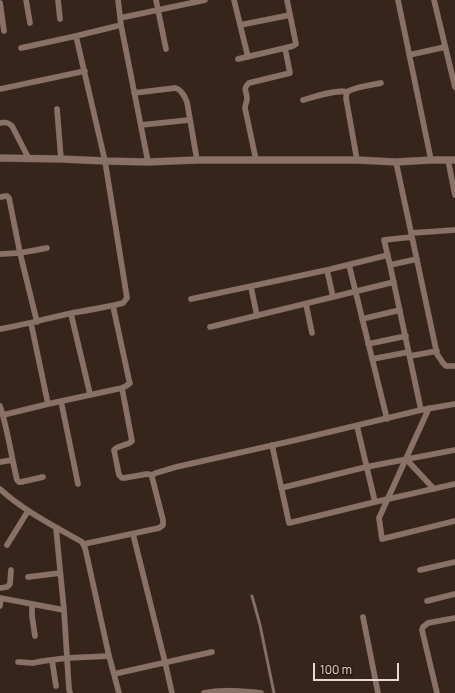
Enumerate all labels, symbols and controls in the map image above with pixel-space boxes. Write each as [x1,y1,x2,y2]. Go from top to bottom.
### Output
scale bar [315,655,401,681]
text: 100 m [320,661,352,678]

